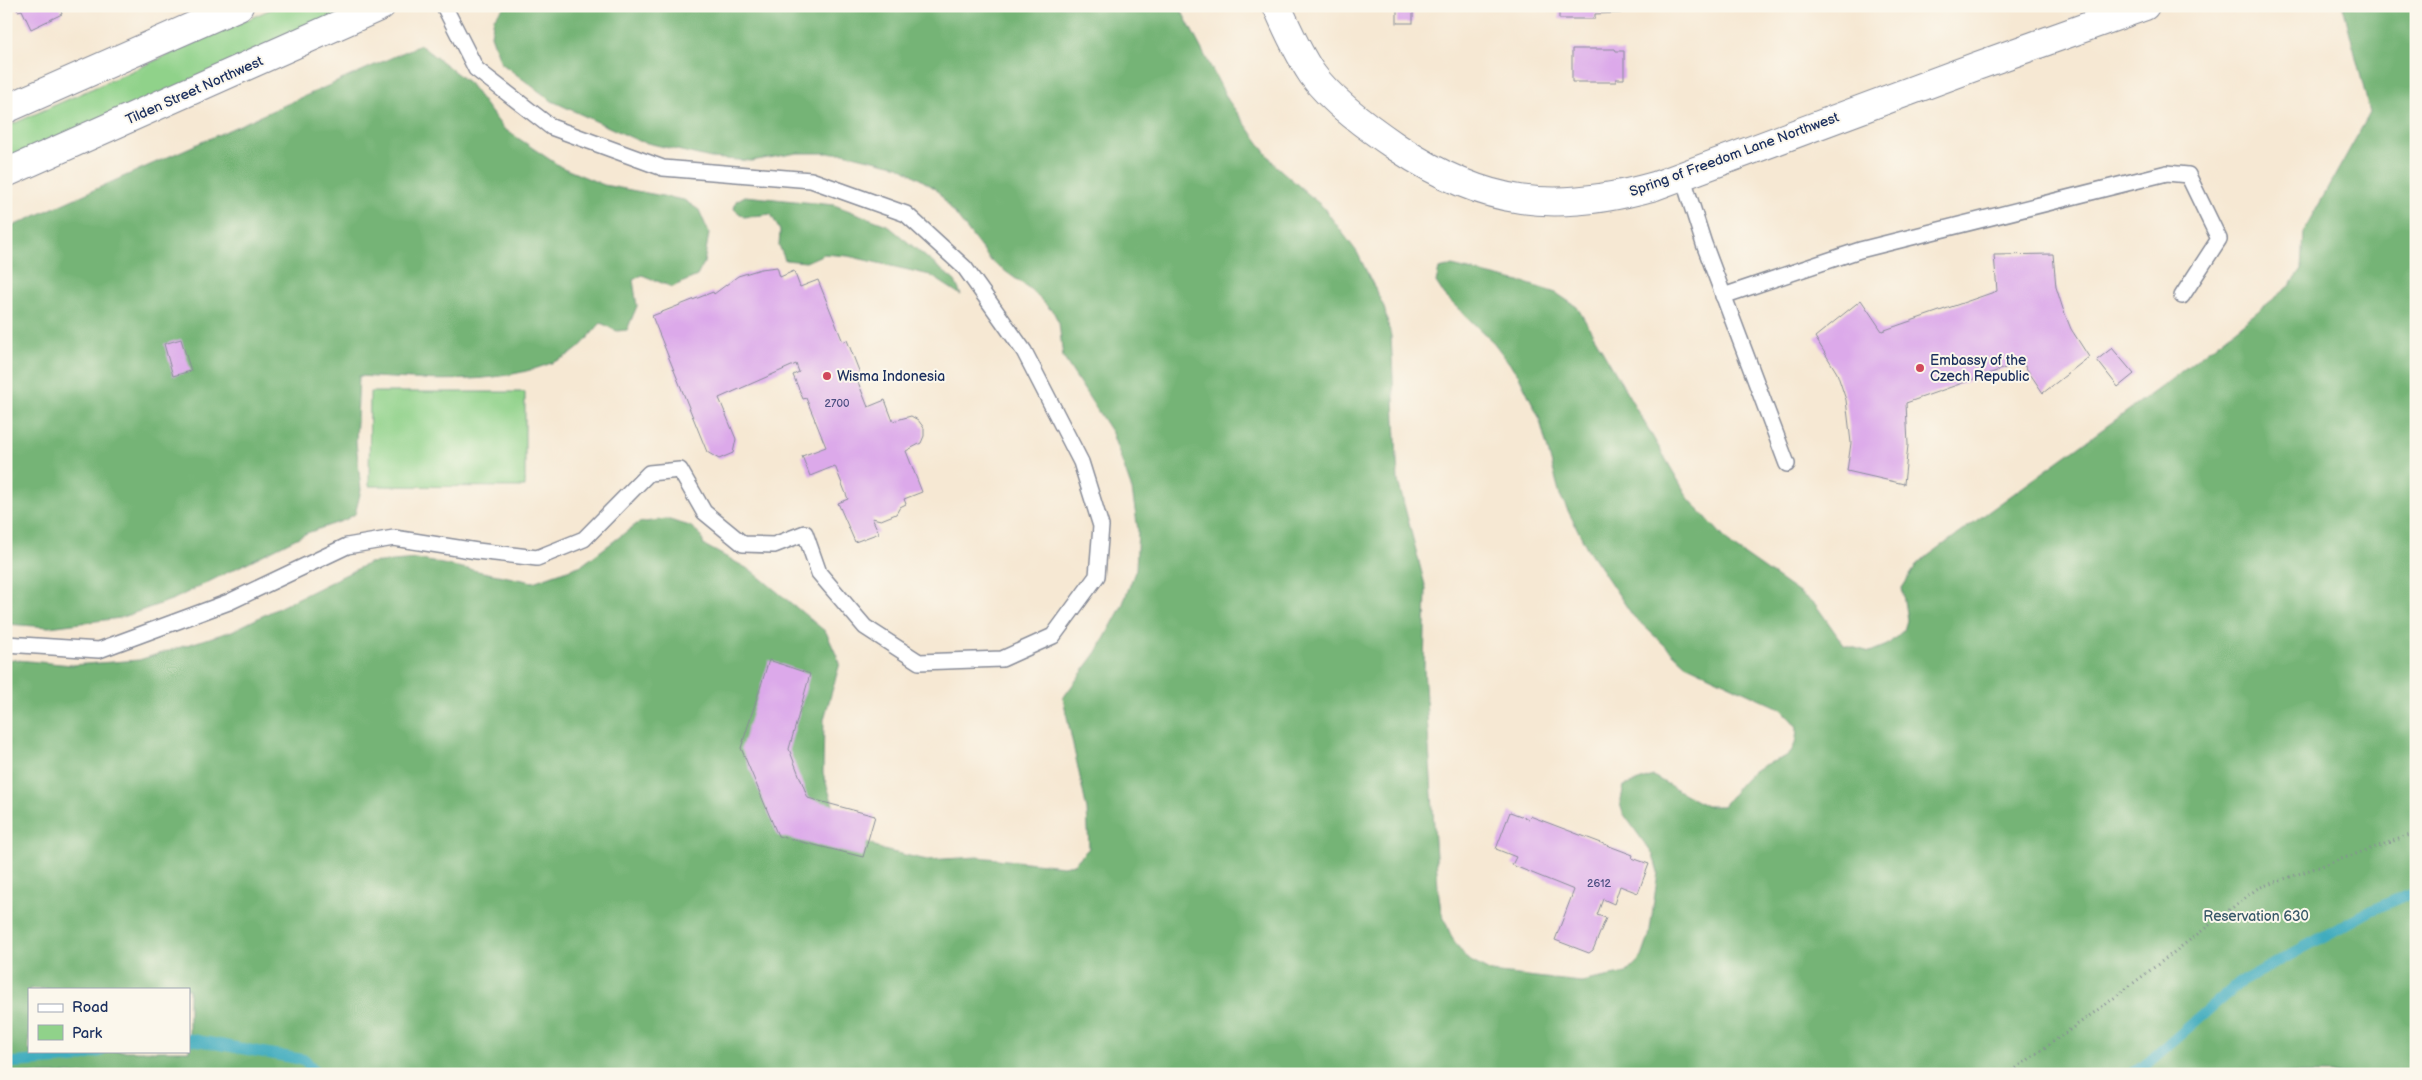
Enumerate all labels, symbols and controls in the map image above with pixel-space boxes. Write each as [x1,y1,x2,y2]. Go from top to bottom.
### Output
street label: Tilden Street Northwest [123,52,266,128]
street label: Spring of Freedom Lane Northwest [1627,108,1842,200]
place label: Embassy of the Czech Republic [1930,352,2029,385]
marker: Embassy of the Czech Republic [1914,362,1926,374]
place label: Wisma Indonesia [837,368,945,385]
marker: Wisma Indonesia [821,370,833,382]
house number: 2700 [825,397,850,410]
house number: 2612 [1587,877,1611,890]
park label: Reservation 630 [2203,908,2309,925]
legend [28,988,190,1052]
text: Road [72,998,108,1017]
text: Park [72,1024,103,1043]

